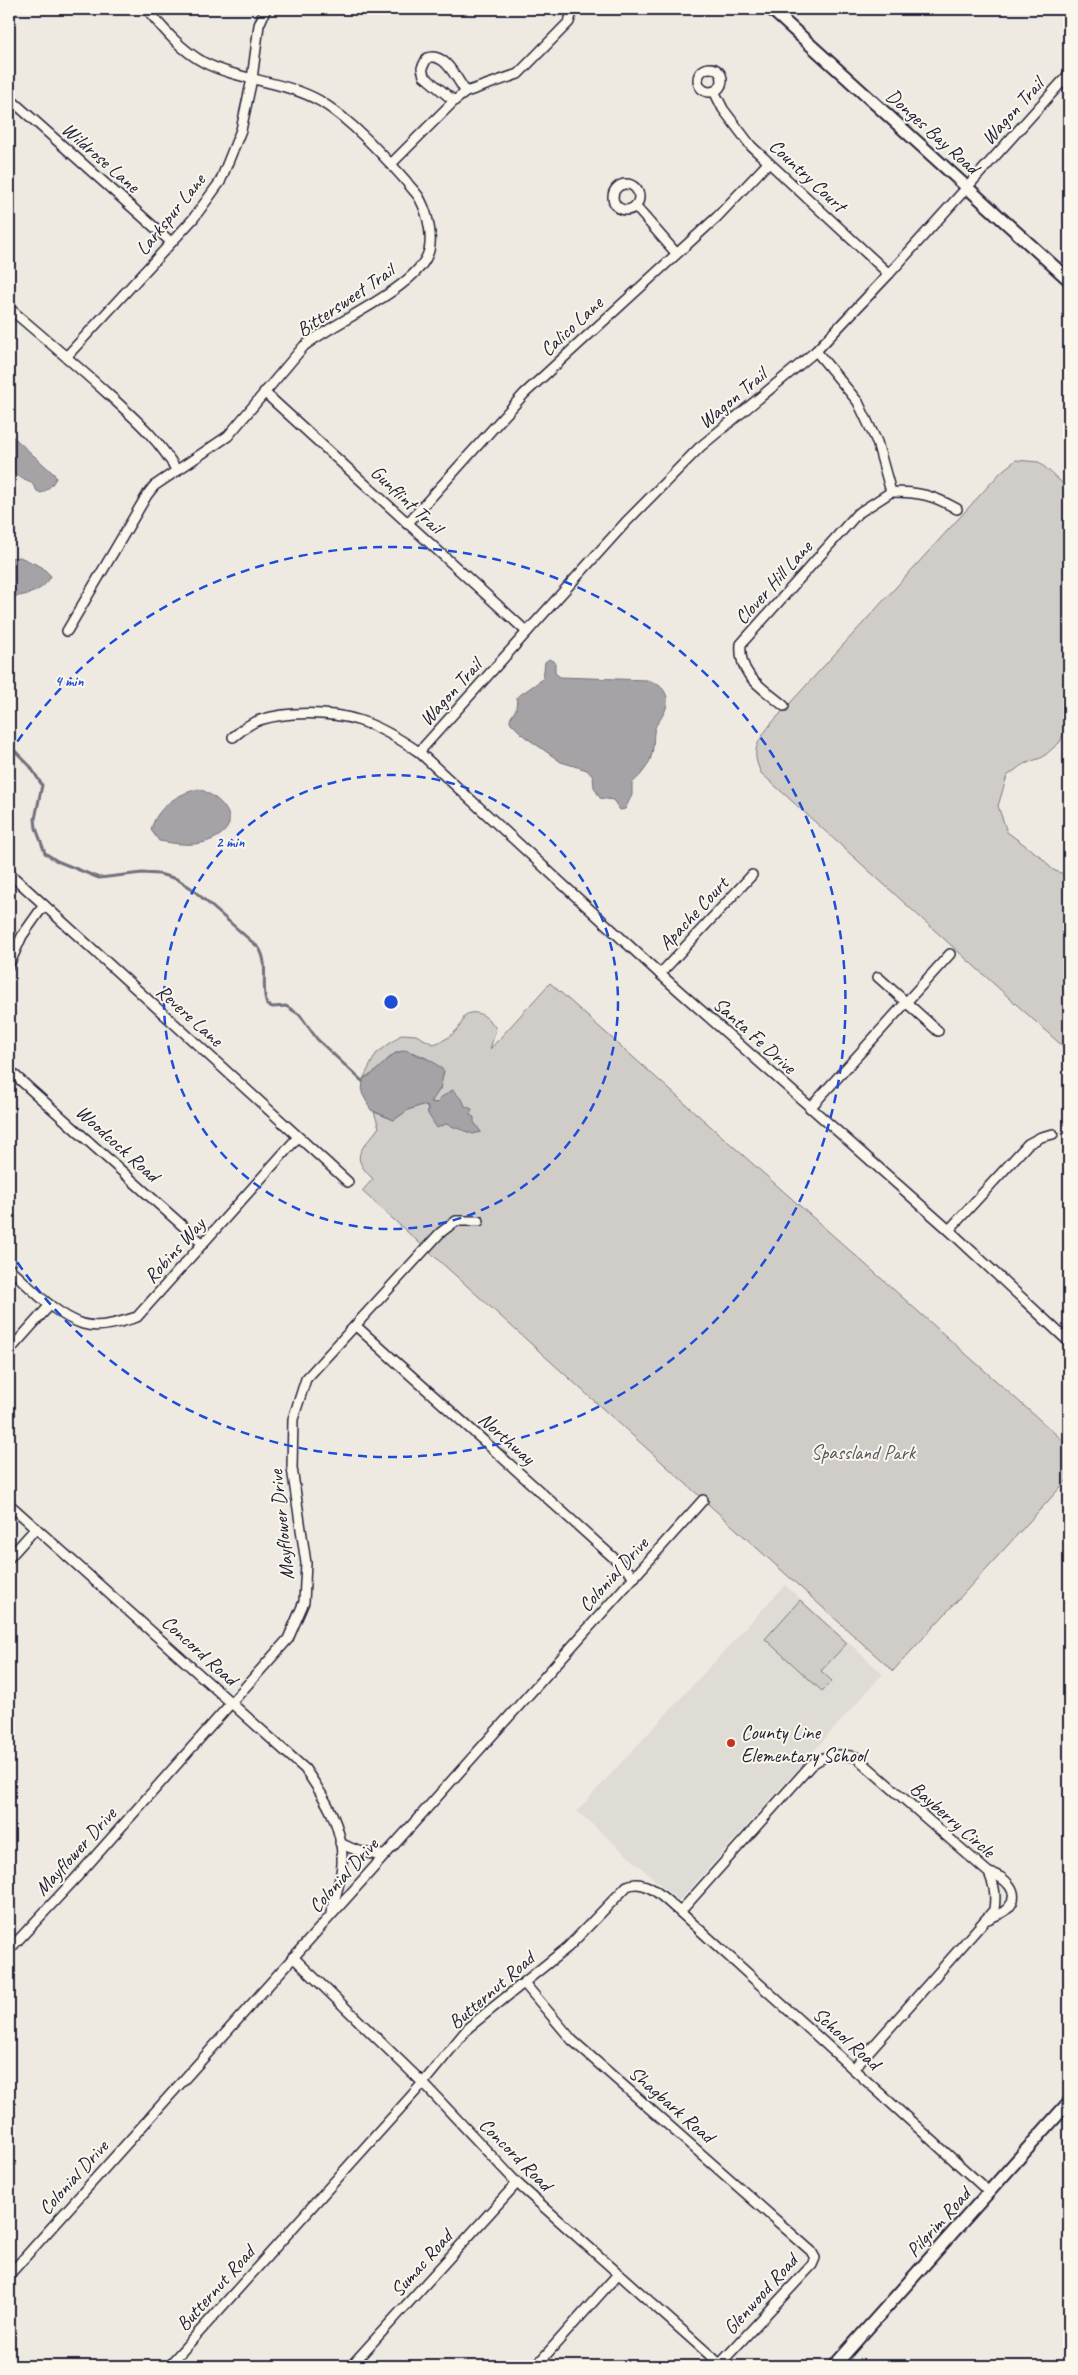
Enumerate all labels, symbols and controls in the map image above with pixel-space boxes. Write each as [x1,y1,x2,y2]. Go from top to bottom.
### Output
street label: Wagon Trail [976,70,1051,150]
street label: Donges Bay Road [881,83,987,182]
street label: Wildrose Lane [57,117,146,199]
street label: Country Court [764,133,854,220]
street label: Larkspur Lane [130,167,212,260]
street label: Bittersweet Trail [292,256,402,342]
street label: Calico Lane [535,290,609,362]
street label: Wagon Trail [693,360,774,434]
street label: Gunflint Trail [365,460,451,542]
street label: Clover Hill Lane [729,534,819,630]
street label: Wagon Trail [414,651,489,731]
text: 4 min [55,672,84,691]
text: 2 min [216,833,245,852]
street label: Apache Court [653,870,735,955]
street label: Revere Lane [151,979,229,1053]
street label: Santa Fe Drive [708,992,802,1080]
centre of rings [382,993,400,1011]
street label: Woodcock Road [71,1099,167,1189]
street label: Robins Way [138,1211,212,1288]
street label: Northway [473,1407,541,1471]
park label: Spassland Park [811,1440,917,1465]
street label: Mayflower Drive [263,1467,300,1581]
street label: Colonial Drive [573,1531,655,1617]
street label: Concord Road [156,1610,245,1693]
place label: County Line Elementary School [741,1720,869,1768]
marker: County Line Elementary School [725,1737,737,1749]
street label: Bayberry Circle [905,1776,1001,1864]
street label: Mayflower Drive [29,1801,123,1901]
street label: Colonial Drive [303,1832,385,1918]
street label: Butternut Road [443,1944,542,2035]
street label: School Road [808,2002,888,2077]
street label: Shagbark Road [624,2060,722,2150]
street label: Concord Road [474,2112,560,2199]
street label: Colonial Drive [33,2134,115,2220]
street label: Pilgrim Road [901,2180,978,2262]
street label: Sumac Road [385,2222,460,2302]
street label: Butternut Road [171,2238,262,2336]
street label: Glenwood Road [718,2247,805,2340]

